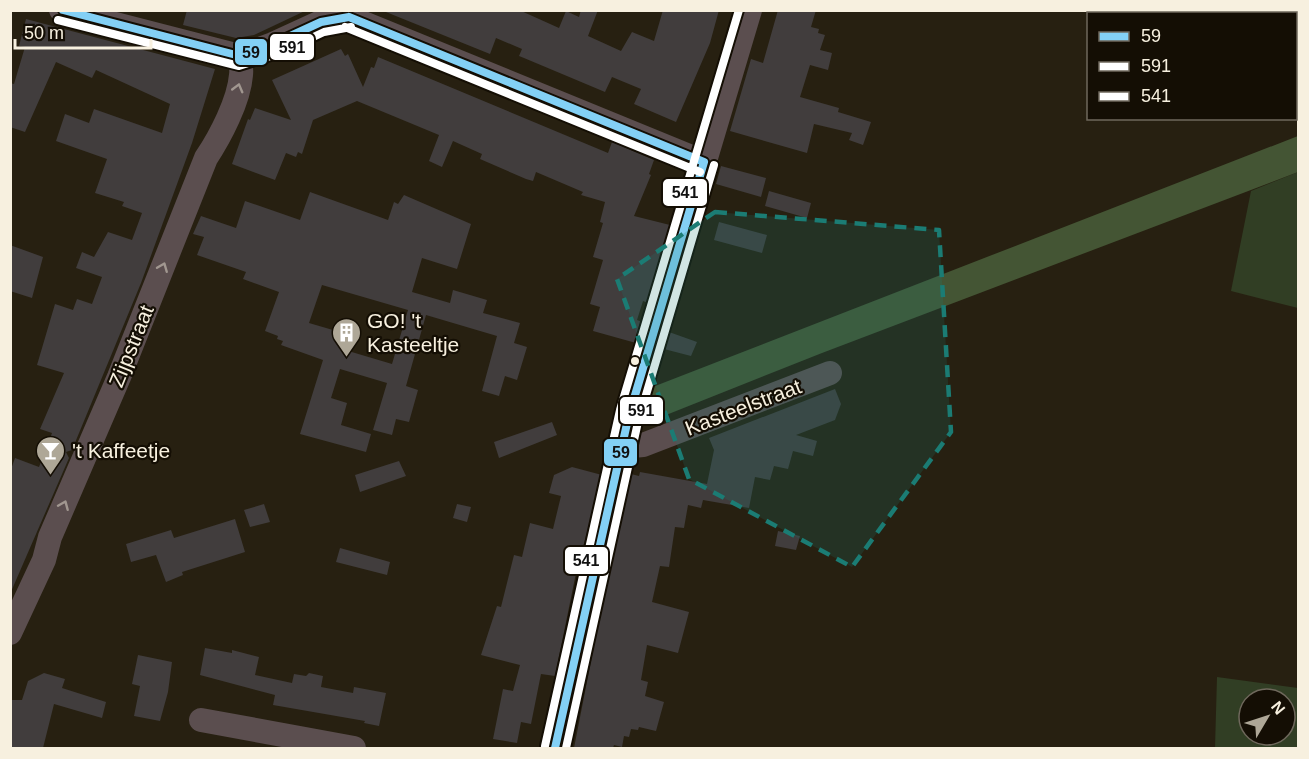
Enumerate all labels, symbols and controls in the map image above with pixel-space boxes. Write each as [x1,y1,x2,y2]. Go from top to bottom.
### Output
scale bar [15,12,152,50]
legend [1087,12,1297,120]
text: 50 m [24,23,64,43]
text: 59 [1141,26,1161,46]
line badge: 591 [269,33,315,61]
line badge: 59 [234,38,268,66]
text: 591 [279,39,305,56]
text: 59 [242,44,260,61]
text: 591 [1141,56,1171,76]
one-way arrow [231,83,243,93]
text: 541 [1141,86,1171,106]
line badge: 541 [662,178,708,207]
text: 541 [672,184,698,201]
one-way arrow [155,262,168,273]
street label: Zijpstraat [104,302,158,390]
place label: GO! 't Kasteeltje [367,309,459,356]
building icon: GO! 't Kasteeltje [330,316,362,358]
unlabelled marker [629,355,641,367]
street label: Kasteelstraat [682,374,804,440]
line badge: 591 [619,396,664,425]
text: 591 [628,402,654,419]
bar icon: 't Kaffeetje [35,434,67,476]
line badge: 59 [603,438,638,467]
place label: 't Kaffeetje [72,439,170,462]
text: 59 [612,444,630,461]
one-way arrow [57,501,69,512]
line badge: 541 [564,546,609,575]
text: 541 [573,552,599,569]
north arrow [1237,687,1297,747]
text: N [1268,698,1289,718]

